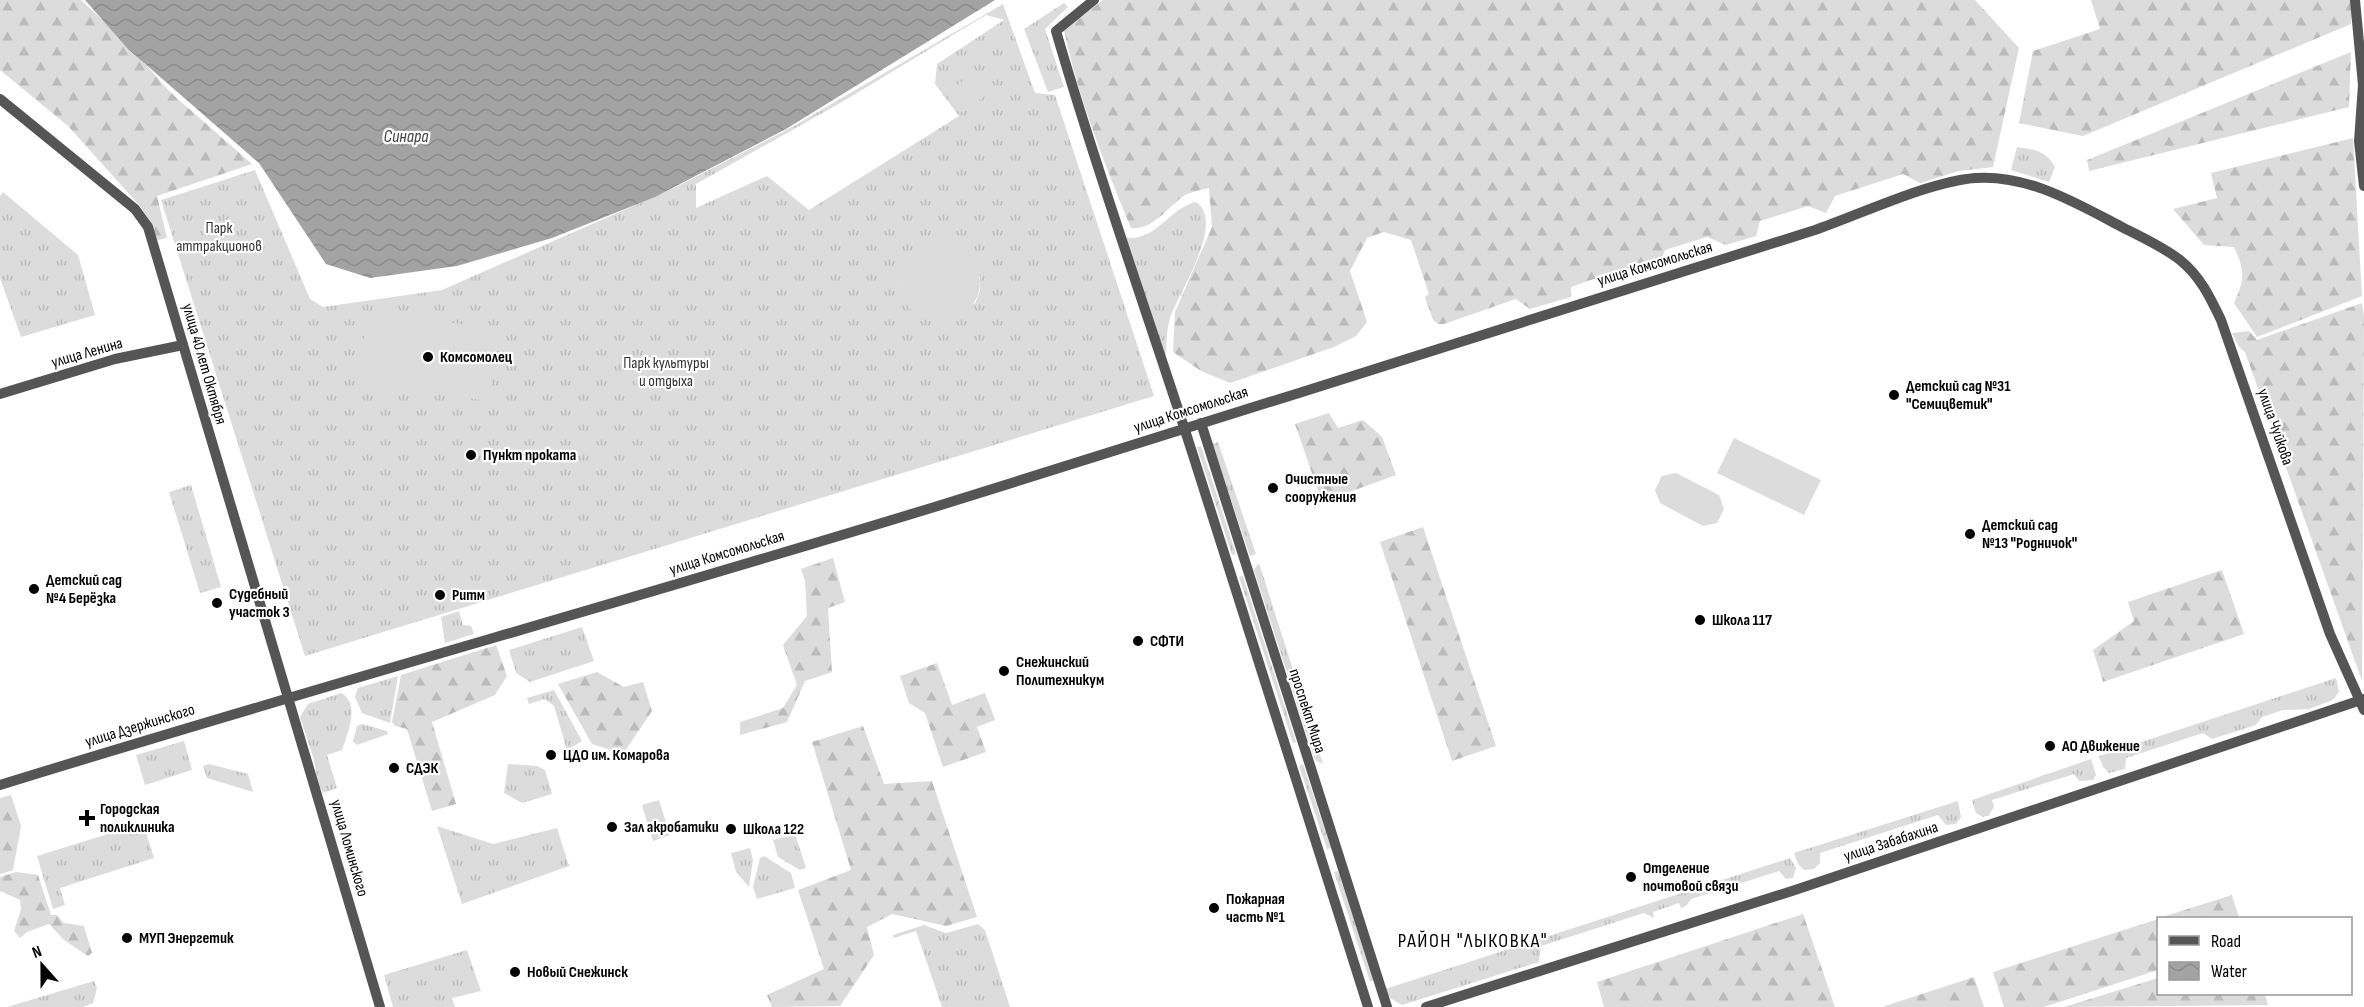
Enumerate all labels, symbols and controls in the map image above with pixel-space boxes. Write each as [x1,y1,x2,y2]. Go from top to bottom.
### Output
water label: Синара [383,126,429,147]
park label: Парк аттракционов [176,219,262,256]
street label: улица Комсомольская [1595,238,1715,290]
street label: улица 40 лет Октября [178,301,230,427]
street label: улица Ленина [49,334,125,372]
place label: Комсомолец [440,348,513,367]
marker: Комсомолец [421,350,435,364]
park label: Парк культуры и отдыха [623,354,709,391]
place label: Детский сад №31 "Семицветик" [1906,377,2011,414]
street label: улица Комсомольская [1131,383,1251,437]
street label: улица Чуйкова [2253,386,2297,468]
marker: Детский сад №31 "Семицветик" [1887,388,1901,402]
place label: Пункт проката [483,446,576,465]
marker: Пункт проката [464,448,478,462]
place label: Очистные сооружения [1285,470,1356,507]
marker: Очистные сооружения [1266,481,1280,495]
place label: Детский сад №13 "Родничок" [1982,516,2077,553]
street label: улица Комсомольская [667,527,787,579]
marker: Детский сад №13 "Родничок" [1963,527,1977,541]
place label: Детский сад №4 Берёзка [46,571,122,608]
marker: Детский сад №4 Берёзка [27,582,41,596]
place label: Судебный участок 3 [229,585,290,622]
place label: Ритм [452,586,485,605]
marker: Ритм [433,588,447,602]
marker: Судебный участок 3 [210,596,224,610]
place label: Школа 117 [1712,611,1772,630]
marker: Школа 117 [1693,613,1707,627]
place label: СФТИ [1150,632,1184,651]
marker: СФТИ [1131,634,1145,648]
place label: Снежинский Политехникум [1016,653,1104,690]
marker: Снежинский Политехникум [997,664,1011,678]
street label: проспект Мира [1284,666,1330,756]
street label: улица Дзержинского [83,700,197,752]
place label: АО Движение [2061,737,2140,756]
marker: АО Движение [2043,739,2057,753]
place label: ЦДО им. Комарова [563,746,669,765]
marker: ЦДО им. Комарова [544,748,558,762]
place label: СДЭК [406,759,438,778]
marker: СДЭК [387,761,401,775]
street label: улица Ломинского [326,797,372,899]
place label: Городская поликлиника [100,800,175,837]
marker: Городская поликлиника [78,809,96,827]
place label: Зал акробатики [624,818,719,837]
street label: улица Забабахина [1841,818,1941,866]
marker: Зал акробатики [605,820,619,834]
place label: Школа 122 [743,820,804,839]
marker: Школа 122 [724,822,738,836]
place label: Отделение почтовой связи [1643,859,1739,896]
marker: Отделение почтовой связи [1624,870,1638,884]
place label: Пожарная часть №1 [1226,890,1285,927]
marker: Пожарная часть №1 [1207,901,1221,915]
legend [2157,917,2352,995]
place label: МУП Энергетик [139,929,234,948]
district label: РАЙОН "ЛЫКОВКА" [1398,929,1548,953]
marker: МУП Энергетик [120,931,134,945]
text: Road [2211,931,2241,952]
north arrow [12,935,72,995]
text: N [30,942,45,963]
text: Water [2211,961,2247,982]
place label: Новый Снежинск [527,963,628,982]
marker: Новый Снежинск [508,965,522,979]

